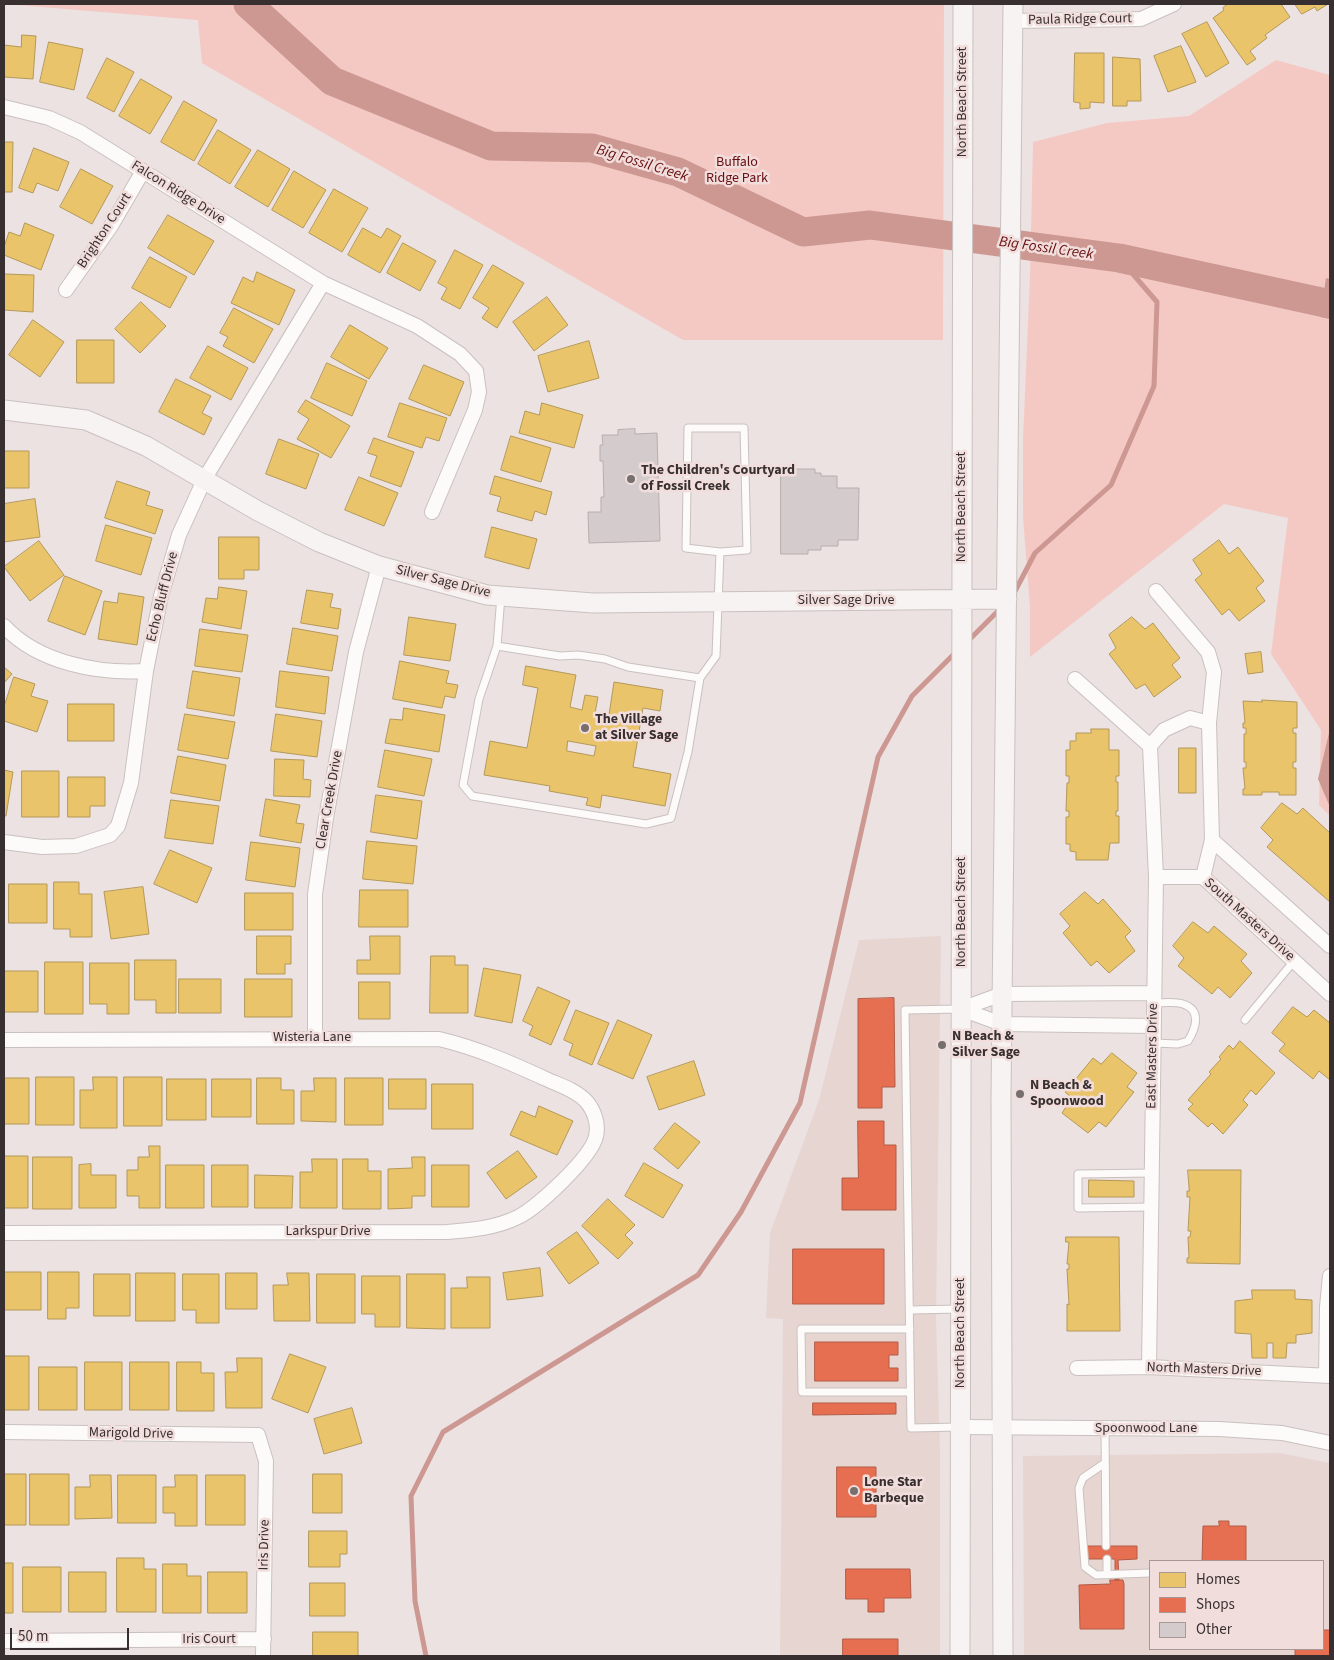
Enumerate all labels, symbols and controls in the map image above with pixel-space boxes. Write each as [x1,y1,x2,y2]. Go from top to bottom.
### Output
street label: Paula Ridge Court [1028,11,1132,29]
street label: North Beach Street [955,47,971,157]
water label: Big Fossil Creek [594,142,690,186]
park label: Buffalo Ridge Park [706,155,768,188]
street label: Falcon Ridge Drive [128,157,228,229]
street label: Brighton Court [74,190,136,272]
water label: Big Fossil Creek [998,233,1094,265]
street label: North Beach Street [954,452,970,562]
place label: The Children's Courtyard of Fossil Creek [641,463,795,496]
marker: The Children's Courtyard of Fossil Creek [625,473,637,485]
street label: Echo Bluff Drive [144,550,182,644]
street label: Silver Sage Drive [394,562,492,602]
street label: Silver Sage Drive [797,593,895,609]
place label: The Village at Silver Sage [595,712,678,744]
marker: The Village at Silver Sage [579,722,591,734]
street label: Clear Creek Drive [313,749,347,851]
street label: North Beach Street [954,857,970,967]
street label: South Masters Drive [1200,875,1298,965]
street label: East Masters Drive [1144,1003,1162,1109]
place label: N Beach & Silver Sage [952,1029,1020,1062]
street label: Wisteria Lane [273,1030,351,1046]
marker: N Beach & Silver Sage [936,1039,948,1051]
place label: N Beach & Spoonwood [1030,1078,1104,1110]
marker: N Beach & Spoonwood [1014,1088,1026,1100]
street label: Larkspur Drive [286,1224,370,1240]
street label: North Beach Street [953,1278,969,1388]
street label: North Masters Drive [1146,1360,1262,1380]
street label: Spoonwood Lane [1095,1421,1197,1437]
street label: Marigold Drive [89,1425,173,1443]
place label: Lone Star Barbeque [864,1475,924,1508]
marker: Lone Star Barbeque [848,1485,860,1497]
street label: Iris Drive [256,1519,274,1571]
legend [1149,1560,1324,1650]
text: Homes [1196,1569,1240,1590]
text: Shops [1196,1594,1235,1615]
scale bar [12,1618,131,1650]
text: Other [1196,1619,1232,1640]
text: 50 m [18,1626,48,1647]
street label: Iris Court [182,1632,236,1648]

